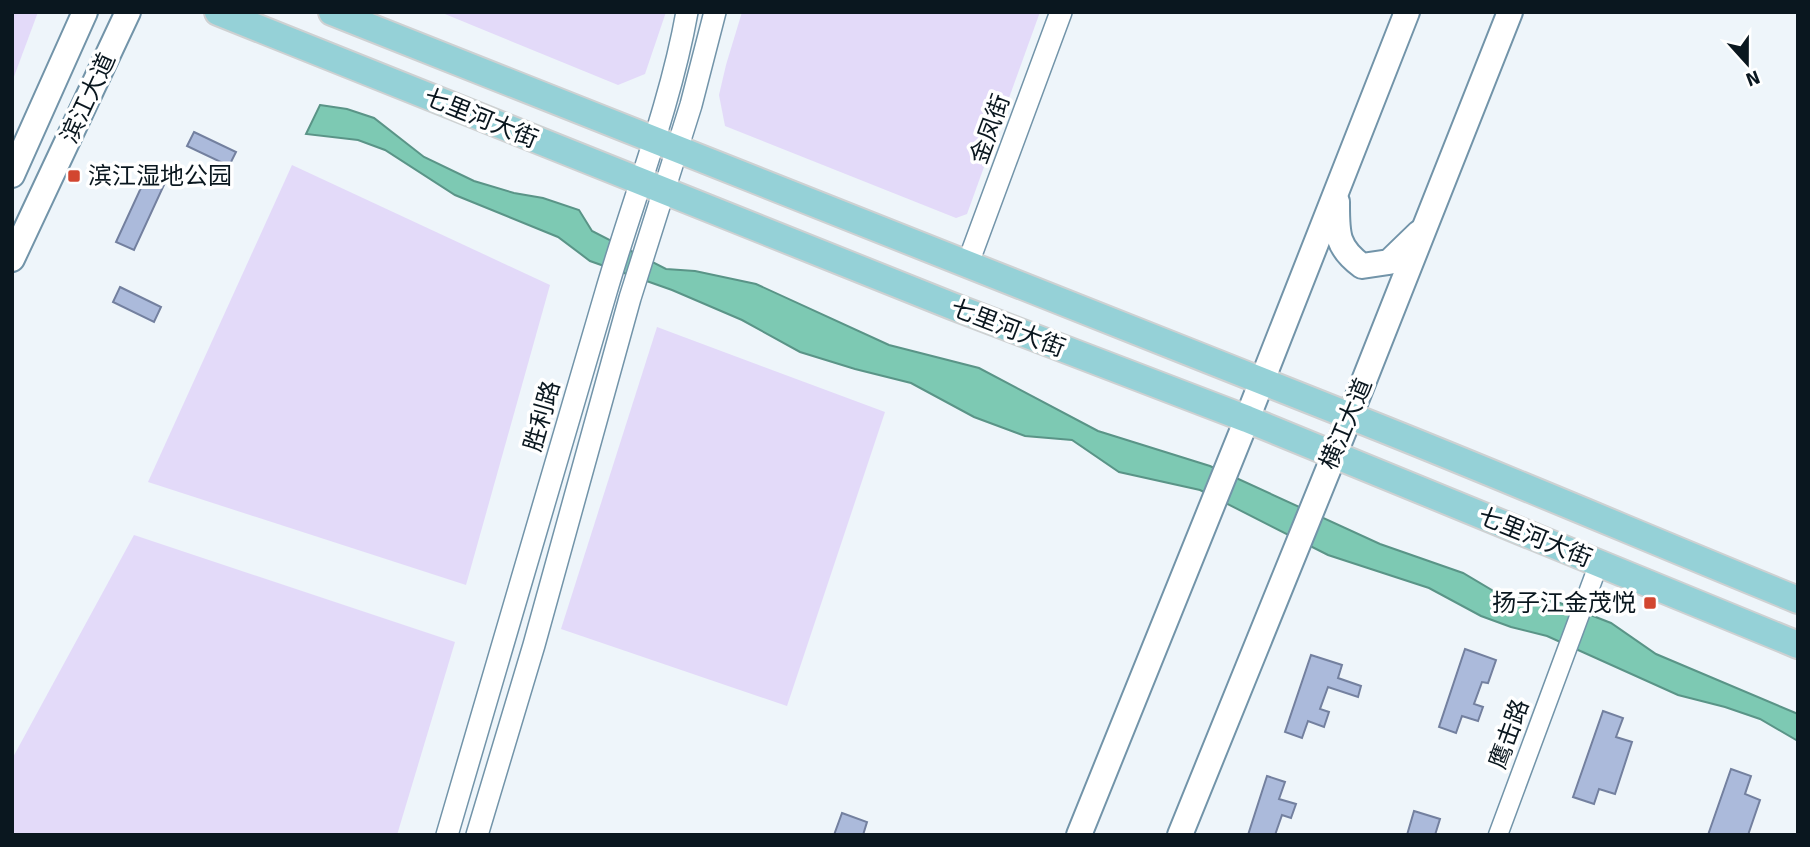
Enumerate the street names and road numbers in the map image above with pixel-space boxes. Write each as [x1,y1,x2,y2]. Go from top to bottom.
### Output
street label: 滨江大道 [54,48,122,148]
street label: 七里河大街 [420,82,542,154]
street label: 金凤街 [964,90,1016,168]
street label: 七里河大街 [947,292,1069,364]
street label: 横江大道 [1313,374,1379,474]
street label: 胜利路 [518,377,566,455]
street label: 七里河大街 [1474,501,1596,573]
street label: 鹰击路 [1483,695,1535,773]

